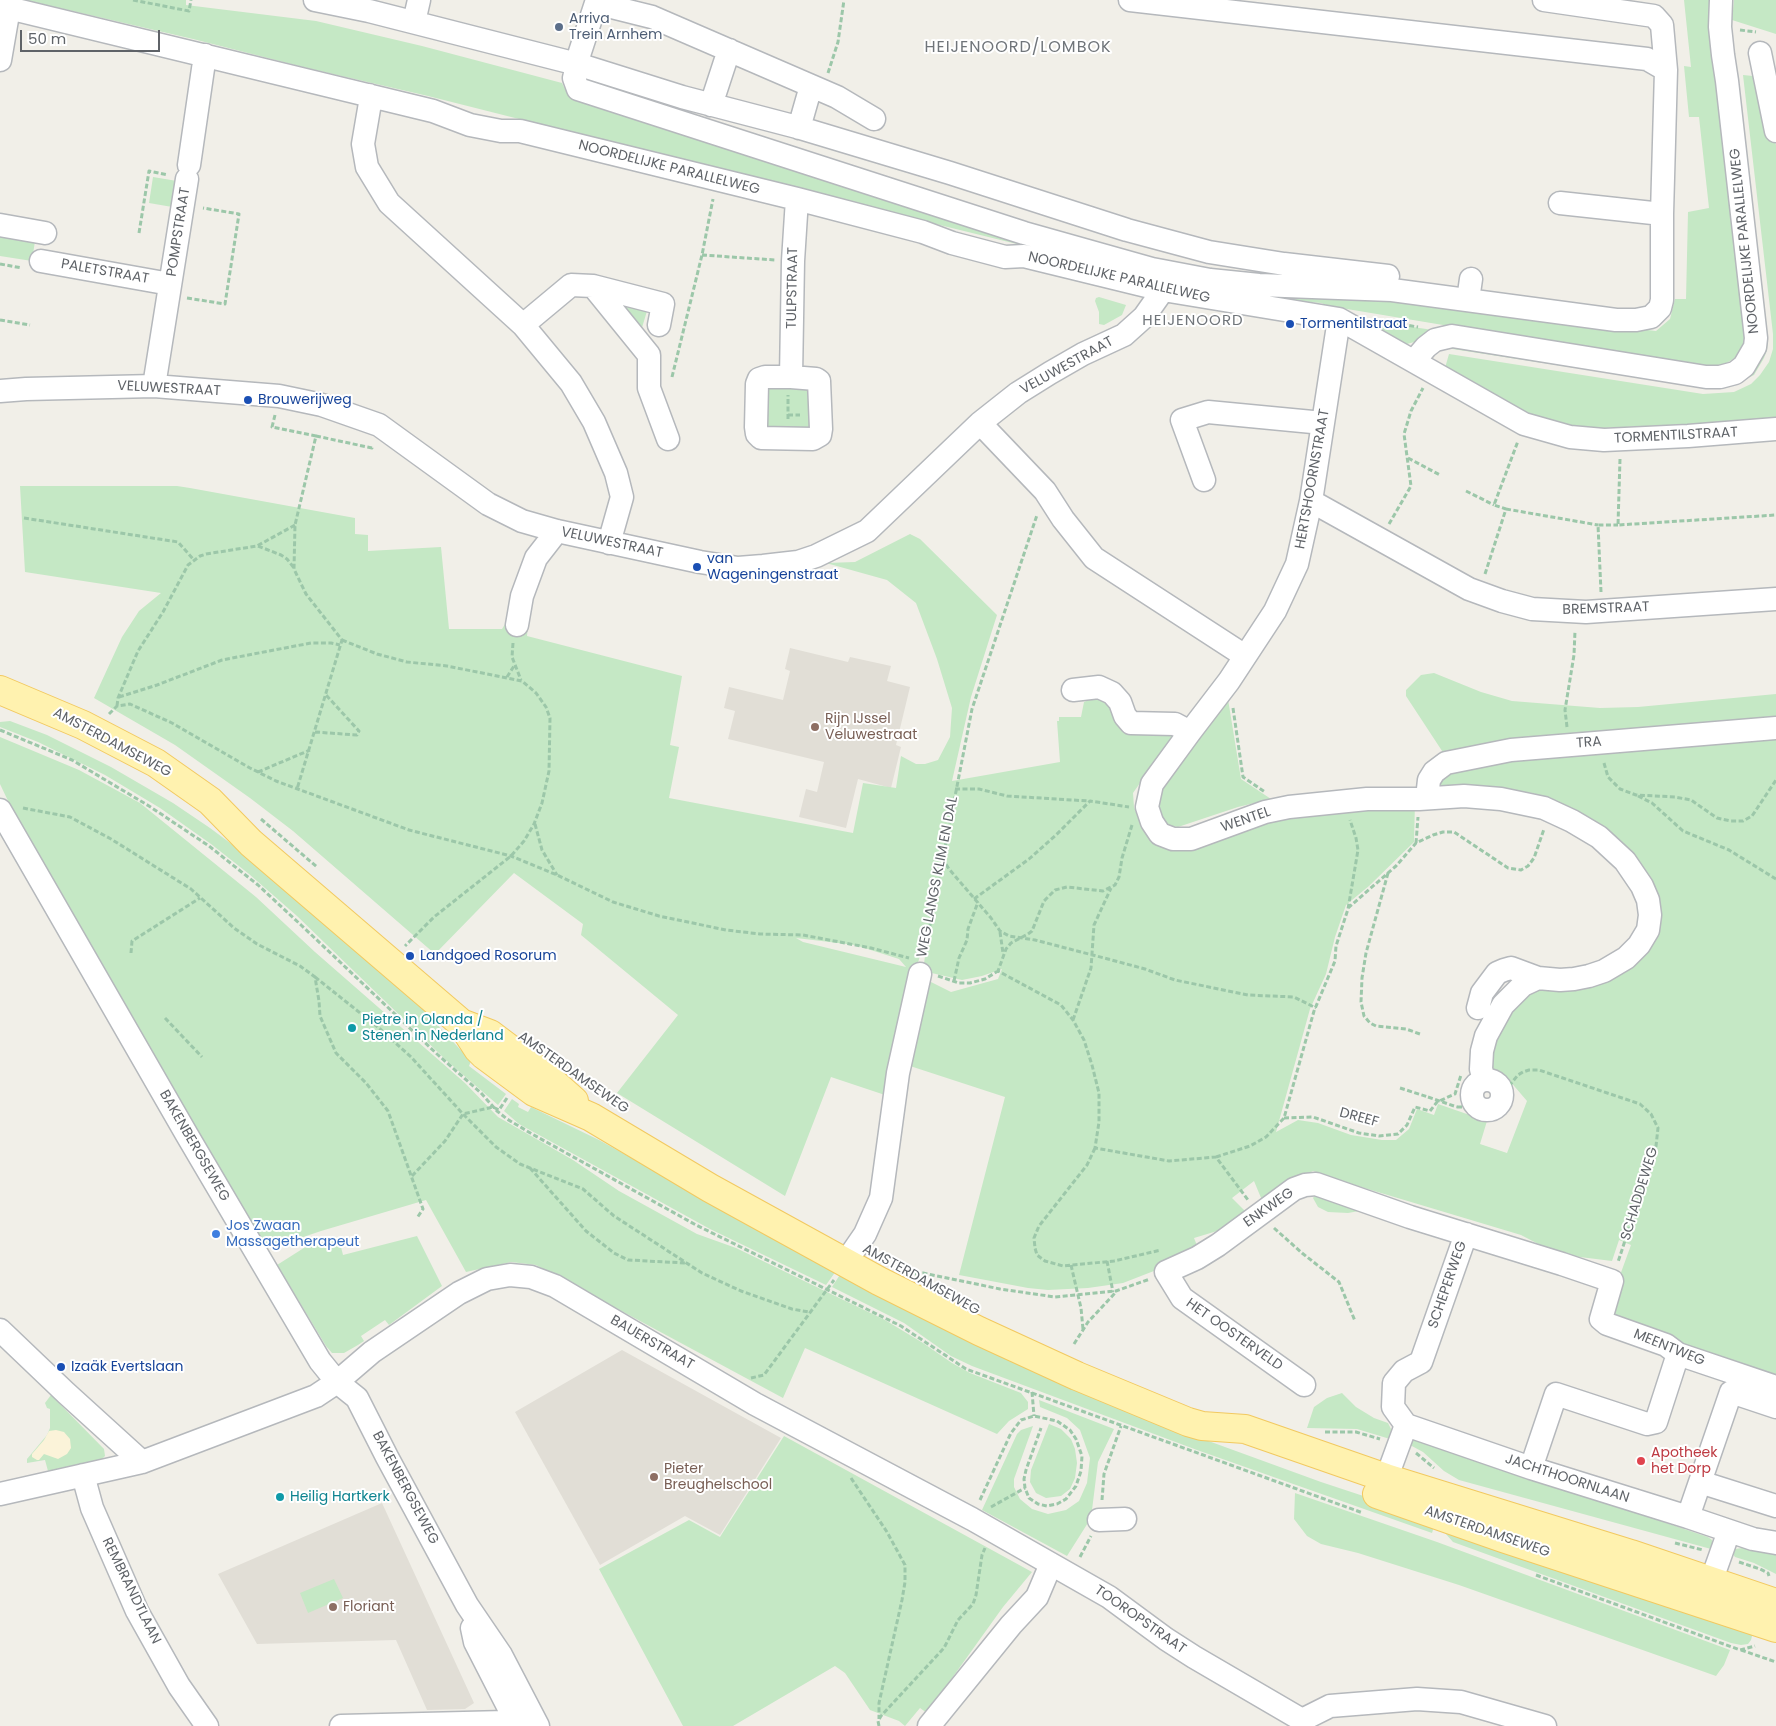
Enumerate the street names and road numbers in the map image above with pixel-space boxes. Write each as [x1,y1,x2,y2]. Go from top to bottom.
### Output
street label: NOORDELIJKE PARALLELWEG [577,137,761,199]
street label: NOORDELIJKE PARALLELWEG [1727,148,1763,334]
street label: POMPSTRAAT [164,186,194,278]
street label: TULPSTRAAT [784,247,802,329]
street label: NOORDELIJKE PARALLELWEG [1026,249,1212,307]
street label: PALETSTRAAT [60,256,150,288]
street label: VELUWESTRAAT [1018,334,1116,398]
street label: VELUWESTRAAT [117,378,221,400]
street label: HERTSHOORNSTRAAT [1292,408,1334,550]
street label: TORMENTILSTRAAT [1614,424,1738,448]
street label: VELUWESTRAAT [560,524,664,562]
street label: BREMSTRAAT [1562,599,1650,619]
street label: AMSTERDAMSEWEG [50,705,174,781]
street label: TRA [1576,734,1602,752]
street label: WEG LANGS KLIM EN DAL [914,795,962,959]
street label: WENTEL [1219,804,1273,836]
street label: AMSTERDAMSEWEG [514,1028,632,1118]
street label: BAKENBERGSEWEG [155,1087,233,1205]
street label: DREEF [1338,1105,1380,1131]
street label: SCHADDEWEG [1618,1145,1662,1243]
street label: ENKWEG [1241,1185,1297,1231]
street label: SCHEPERWEG [1425,1239,1471,1331]
street label: AMSTERDAMSEWEG [859,1241,983,1319]
street label: HET OOSTERVELD [1182,1295,1286,1375]
street label: BAUERSTRAAT [607,1312,697,1374]
street label: MEENTWEG [1631,1326,1707,1370]
street label: BAKENBERGSEWEG [368,1429,442,1547]
street label: JACHTHOORNLAAN [1503,1451,1631,1507]
street label: AMSTERDAMSEWEG [1422,1503,1552,1561]
street label: REMBRANDTLAAN [98,1535,164,1647]
street label: TOOROPSTRAAT [1091,1582,1189,1658]

